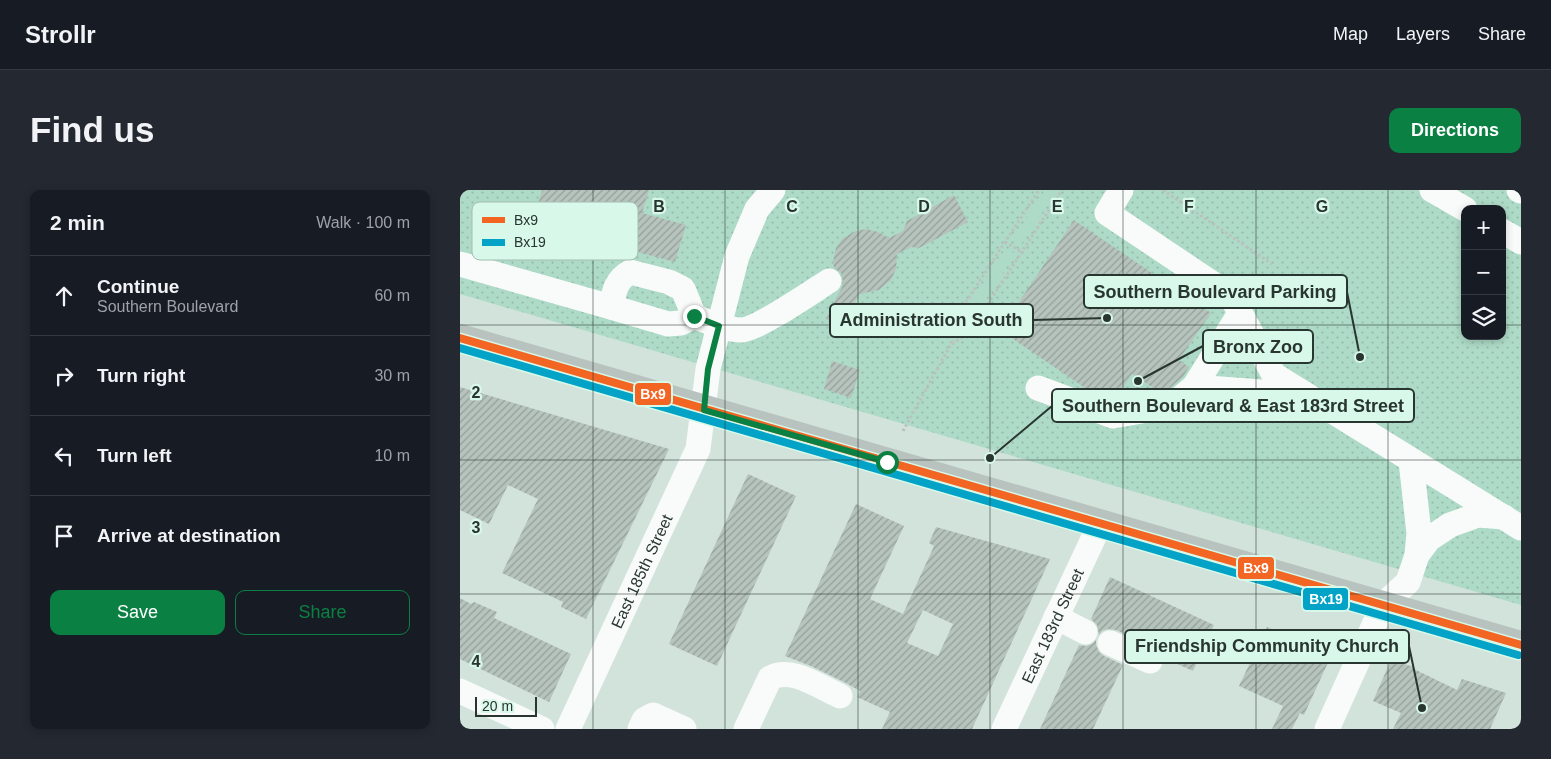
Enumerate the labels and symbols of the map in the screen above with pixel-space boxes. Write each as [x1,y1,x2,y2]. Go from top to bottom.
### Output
text: B [653,198,665,215]
text: C [786,198,798,215]
text: D [918,198,930,215]
text: E [1052,198,1063,215]
text: F [1184,198,1194,215]
text: G [1316,198,1328,215]
legend [472,202,638,260]
text: Bx9 [514,212,538,228]
text: Bx19 [514,234,546,250]
callout: Southern Boulevard Parking [1084,275,1347,308]
text: Southern Boulevard Parking [1093,282,1337,302]
callout: Administration South [830,304,1033,337]
route end [683,305,706,328]
text: Administration South [840,310,1023,330]
callout: Bronx Zoo [1203,330,1313,363]
text: Bronx Zoo [1213,337,1303,357]
line badge: Bx9 [634,382,672,406]
text: 2 [472,384,481,401]
text: Bx9 [640,386,666,402]
callout: Southern Boulevard & East 183rd Street [1052,389,1414,422]
text: Southern Boulevard & East 183rd Street [1062,396,1404,416]
route start [876,451,899,474]
street label: East 185th Street [608,511,675,631]
text: 3 [472,519,481,536]
line badge: Bx9 [1237,556,1275,580]
text: Bx9 [1243,560,1269,576]
street label: East 183rd Street [1018,565,1087,686]
line badge: Bx19 [1302,587,1349,611]
text: Bx19 [1309,591,1343,607]
callout: Friendship Community Church [1125,630,1409,663]
text: Friendship Community Church [1135,636,1399,656]
text: 4 [472,653,481,670]
scale bar [475,694,538,717]

